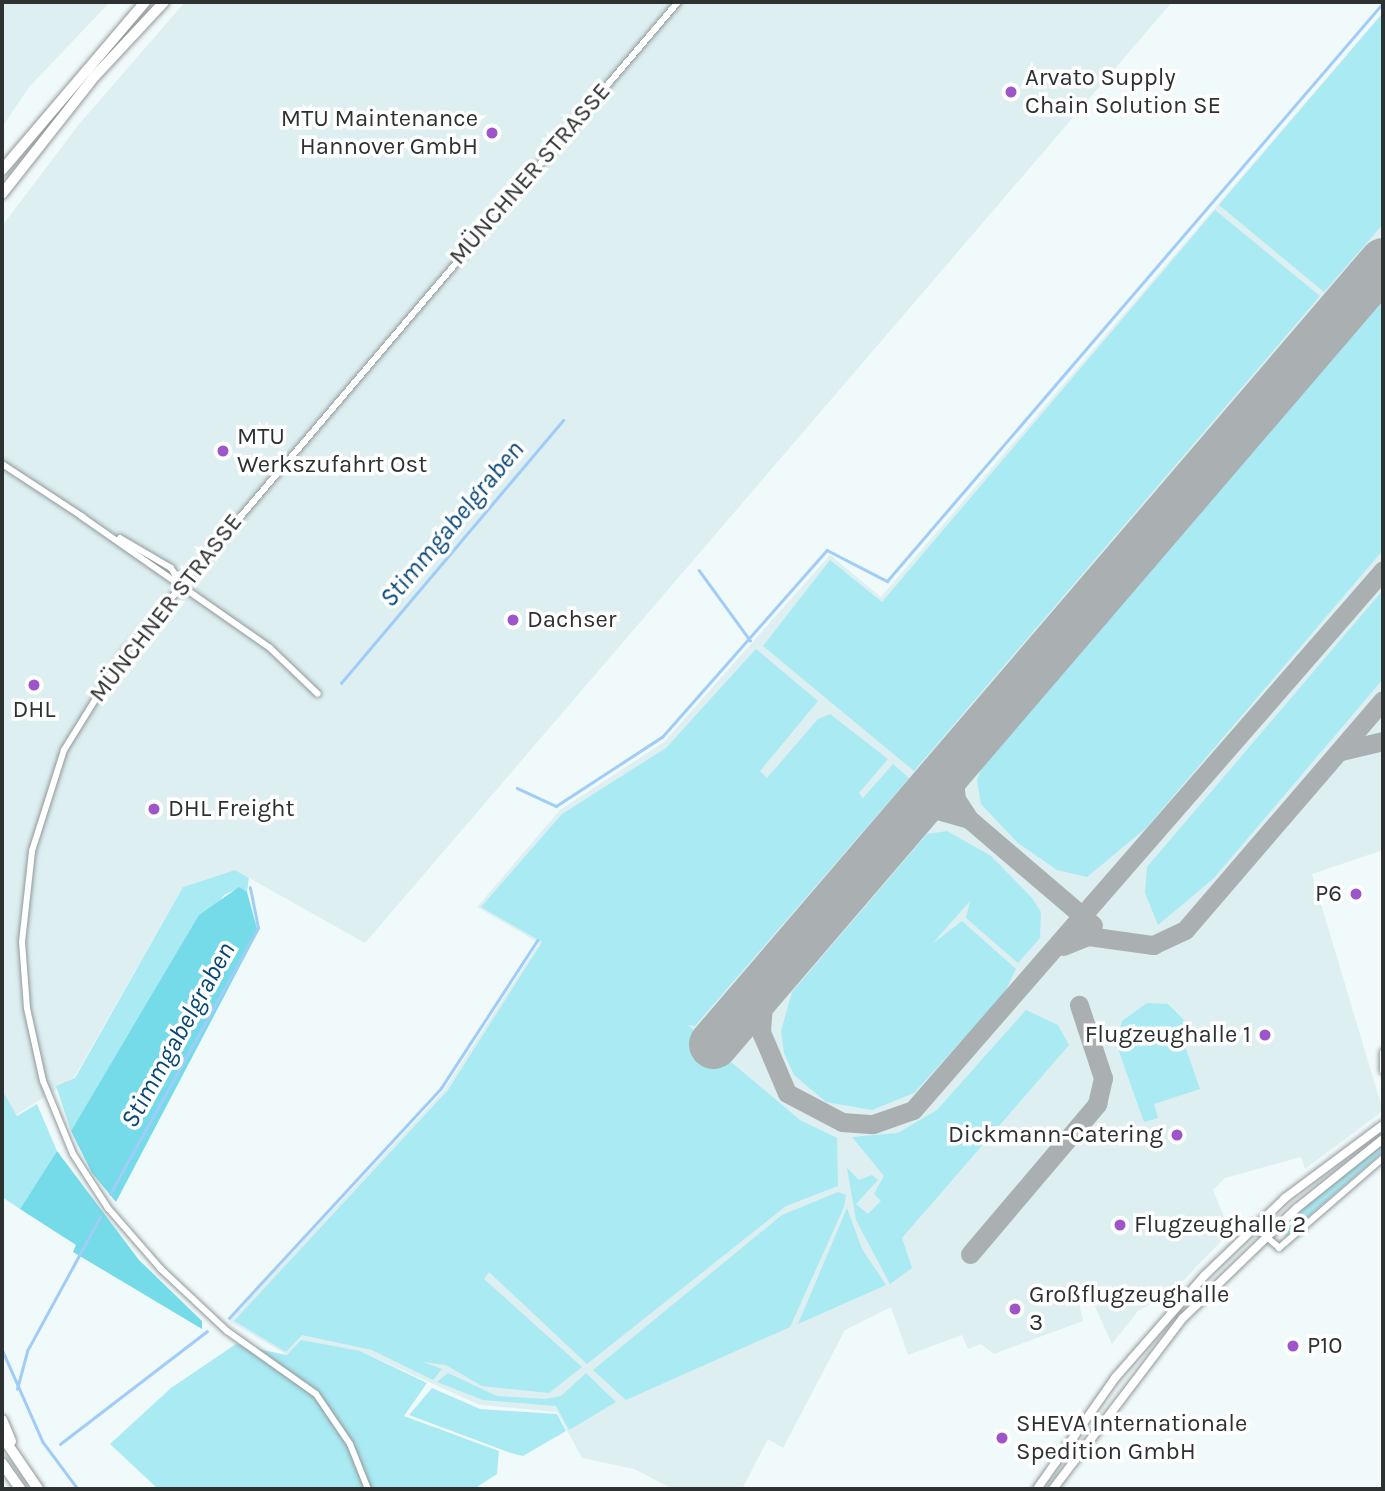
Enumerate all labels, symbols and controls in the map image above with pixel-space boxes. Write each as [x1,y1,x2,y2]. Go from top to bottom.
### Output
place label: Arvato Supply Chain Solution SE [1025,64,1221,120]
street label: MÜNCHNER STRASSE [443,77,617,271]
marker: Arvato Supply Chain Solution SE [1003,84,1019,100]
place label: MTU Maintenance Hannover GmbH [281,105,478,161]
marker: MTU Maintenance Hannover GmbH [484,125,500,141]
place label: MTU Werkszufahrt Ost [237,423,427,479]
water label: Stimmgabelgraben [373,435,531,613]
marker: MTU Werkszufahrt Ost [215,443,231,459]
street label: MÜNCHNER STRASSE [84,508,248,708]
place label: Dachser [527,606,617,634]
marker: Dachser [505,612,521,628]
marker: DHL [26,677,42,693]
place label: DHL [12,696,56,724]
place label: DHL Freight [168,795,295,823]
marker: DHL Freight [146,801,162,817]
place label: P6 [1315,880,1342,908]
marker: P6 [1348,886,1364,902]
water label: Stimmgabelgraben [114,937,242,1133]
place label: Flugzeughalle 1 [1085,1021,1251,1049]
marker: Flugzeughalle 1 [1257,1027,1273,1043]
place label: Dickmann-Catering [948,1121,1163,1149]
marker: Dickmann-Catering [1169,1127,1185,1143]
place label: Flugzeughalle 2 [1134,1211,1306,1239]
marker: Flugzeughalle 2 [1112,1217,1128,1233]
place label: Großflugzeughalle 3 [1029,1281,1229,1337]
marker: Großflugzeughalle 3 [1007,1301,1023,1317]
place label: P10 [1307,1332,1342,1360]
marker: P10 [1285,1338,1301,1354]
place label: SHEVA Internationale Spedition GmbH [1016,1410,1247,1466]
marker: SHEVA Internationale Spedition GmbH [994,1430,1010,1446]

